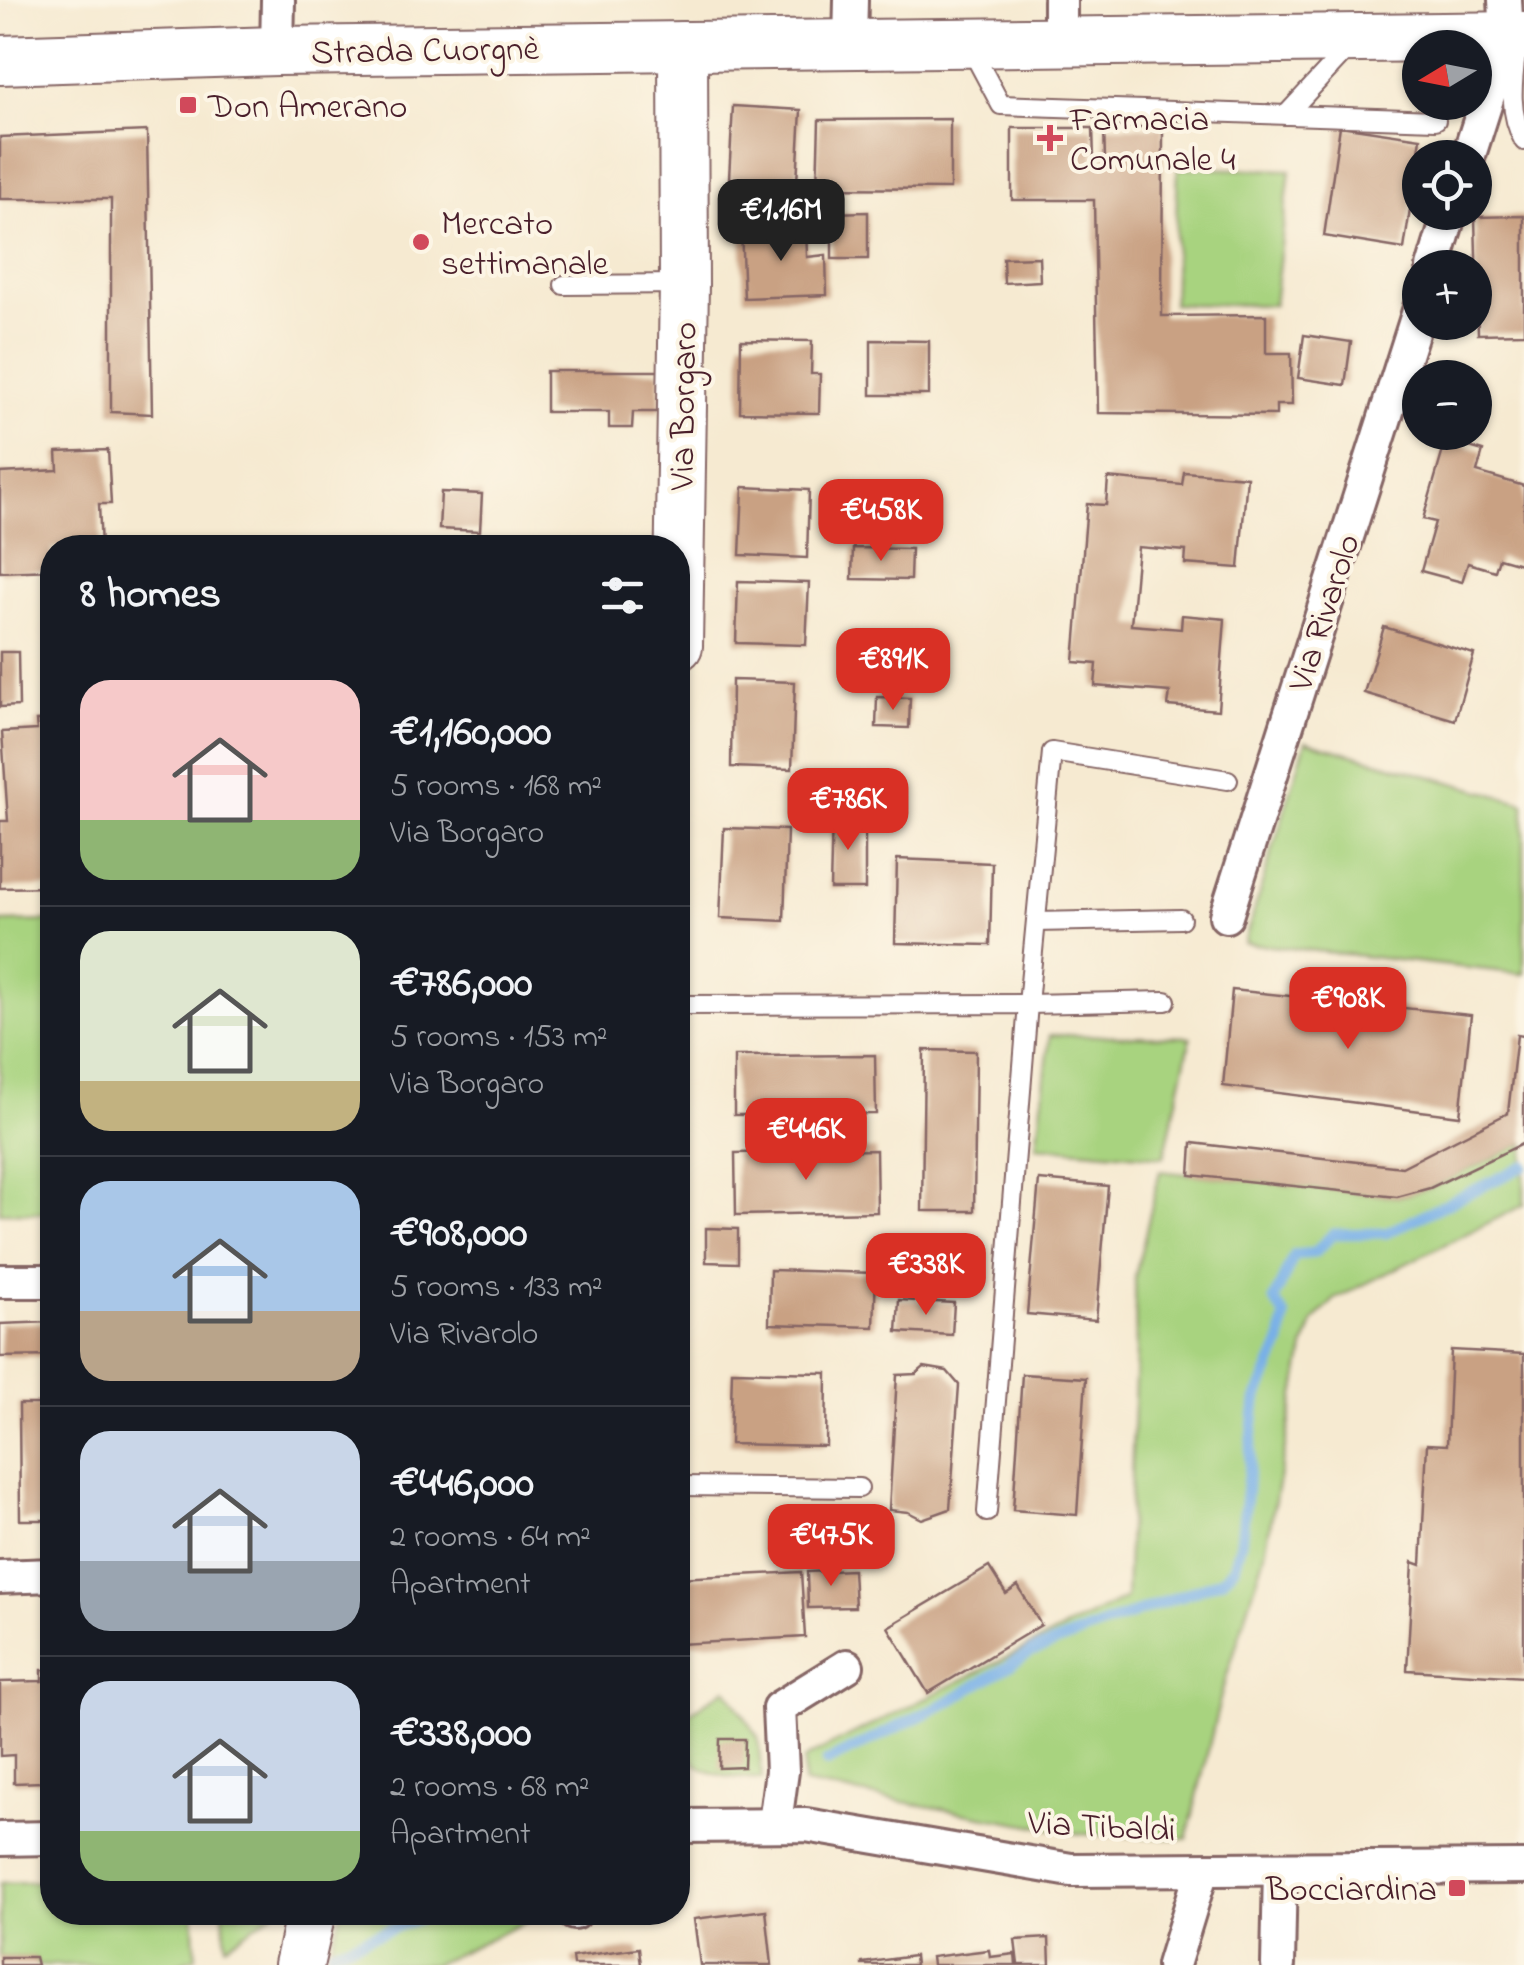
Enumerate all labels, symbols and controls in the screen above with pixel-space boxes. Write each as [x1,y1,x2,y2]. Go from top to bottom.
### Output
street label: Strada Cuorgnè [311,25,540,80]
north arrow [1402,30,1492,120]
map controls [1402,30,1492,450]
place label: Don Amerano [207,83,408,134]
marker: Don Amerano [177,94,199,116]
place label: Farmacia Comunale 4 [1069,96,1235,187]
marker: Farmacia Comunale 4 [1039,127,1061,149]
button: locate [1402,140,1492,230]
pin: €1.16M [700,179,862,264]
text: €1.16M [740,188,822,235]
place label: Mercato settimanale [441,200,608,291]
marker: Mercato settimanale [410,231,432,253]
button: + [1402,250,1492,340]
street label: Via Borgaro [659,321,712,492]
button: − [1402,360,1492,450]
pin: €458K [811,479,951,564]
text: €458K [840,488,922,535]
street label: Via Rivarolo [1277,528,1376,699]
text: 8 homes [80,565,221,626]
icon: filters [595,568,650,623]
pin: €891K [823,628,963,713]
text: €891K [858,637,928,684]
text: €1,160,000 [390,703,552,764]
icon: home [160,720,280,840]
text: 5 rooms · 168 m² [390,764,602,811]
pin: €786K [778,768,918,853]
text: €786K [809,777,887,824]
text: Via Borgaro [390,811,544,858]
text: €786,000 [390,954,532,1015]
pin: €908K [1278,967,1418,1052]
icon: home [160,971,280,1091]
text: €908K [1311,976,1385,1023]
text: 5 rooms · 153 m² [390,1015,607,1062]
text: Via Borgaro [390,1062,544,1109]
pin: €446K [736,1098,876,1183]
text: €446K [767,1107,845,1154]
text: €908,000 [390,1204,527,1265]
icon: home [160,1221,280,1341]
pin: €338K [856,1233,996,1318]
text: €338K [888,1242,964,1289]
text: 5 rooms · 133 m² [390,1265,602,1312]
text: Via Rivarolo [390,1312,538,1359]
text: €446,000 [390,1454,534,1515]
icon: home [160,1471,280,1591]
pin: €475K [761,1504,901,1589]
text: €475K [790,1513,872,1560]
text: 2 rooms · 64 m² [390,1515,591,1562]
text: Apartment [390,1562,531,1609]
text: €338,000 [390,1704,531,1765]
icon: home [160,1721,280,1841]
text: 2 rooms · 68 m² [390,1765,589,1812]
street label: Via Tibaldi [1026,1799,1177,1858]
text: Apartment [390,1812,531,1859]
place label: Bocciardina [1265,1866,1437,1917]
marker: Bocciardina [1446,1877,1468,1899]

